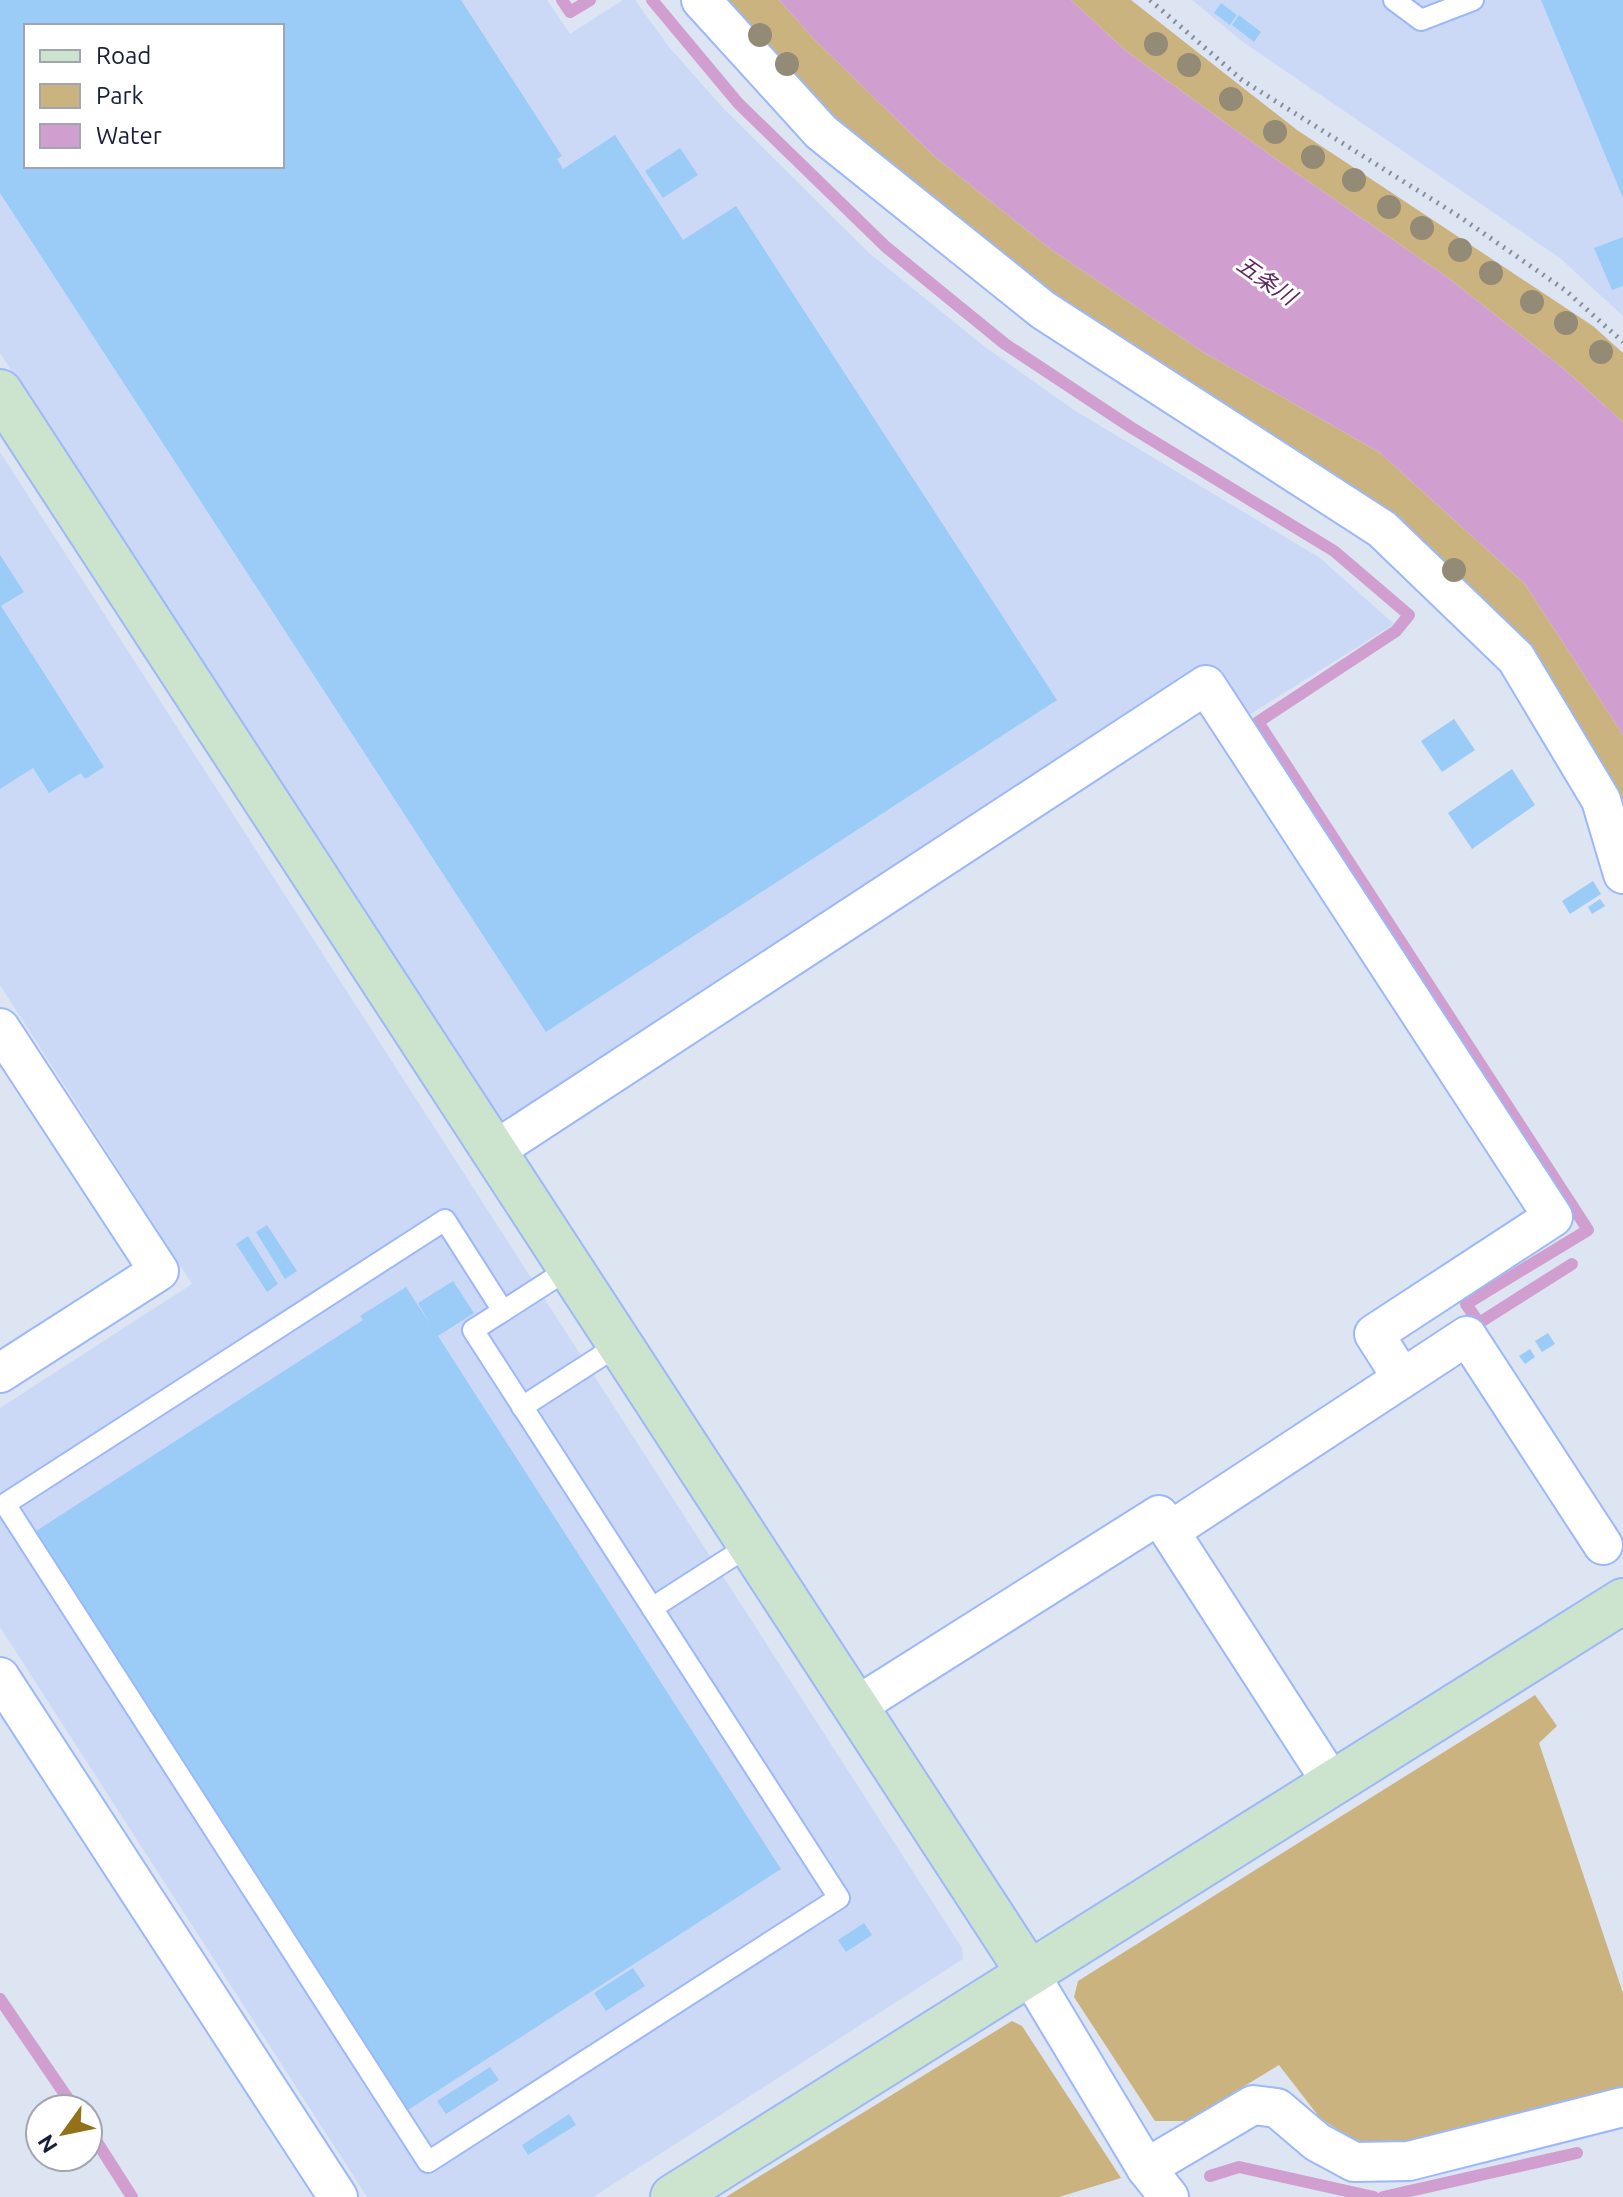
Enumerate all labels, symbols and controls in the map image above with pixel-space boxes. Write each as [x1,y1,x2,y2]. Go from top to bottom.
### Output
legend [24,24,284,168]
text: Road [96,42,151,69]
text: Park [96,82,144,109]
text: Water [96,122,162,149]
water label: 五条川 [1233,251,1303,310]
north arrow [24,2093,104,2173]
text: N [32,2130,62,2158]

